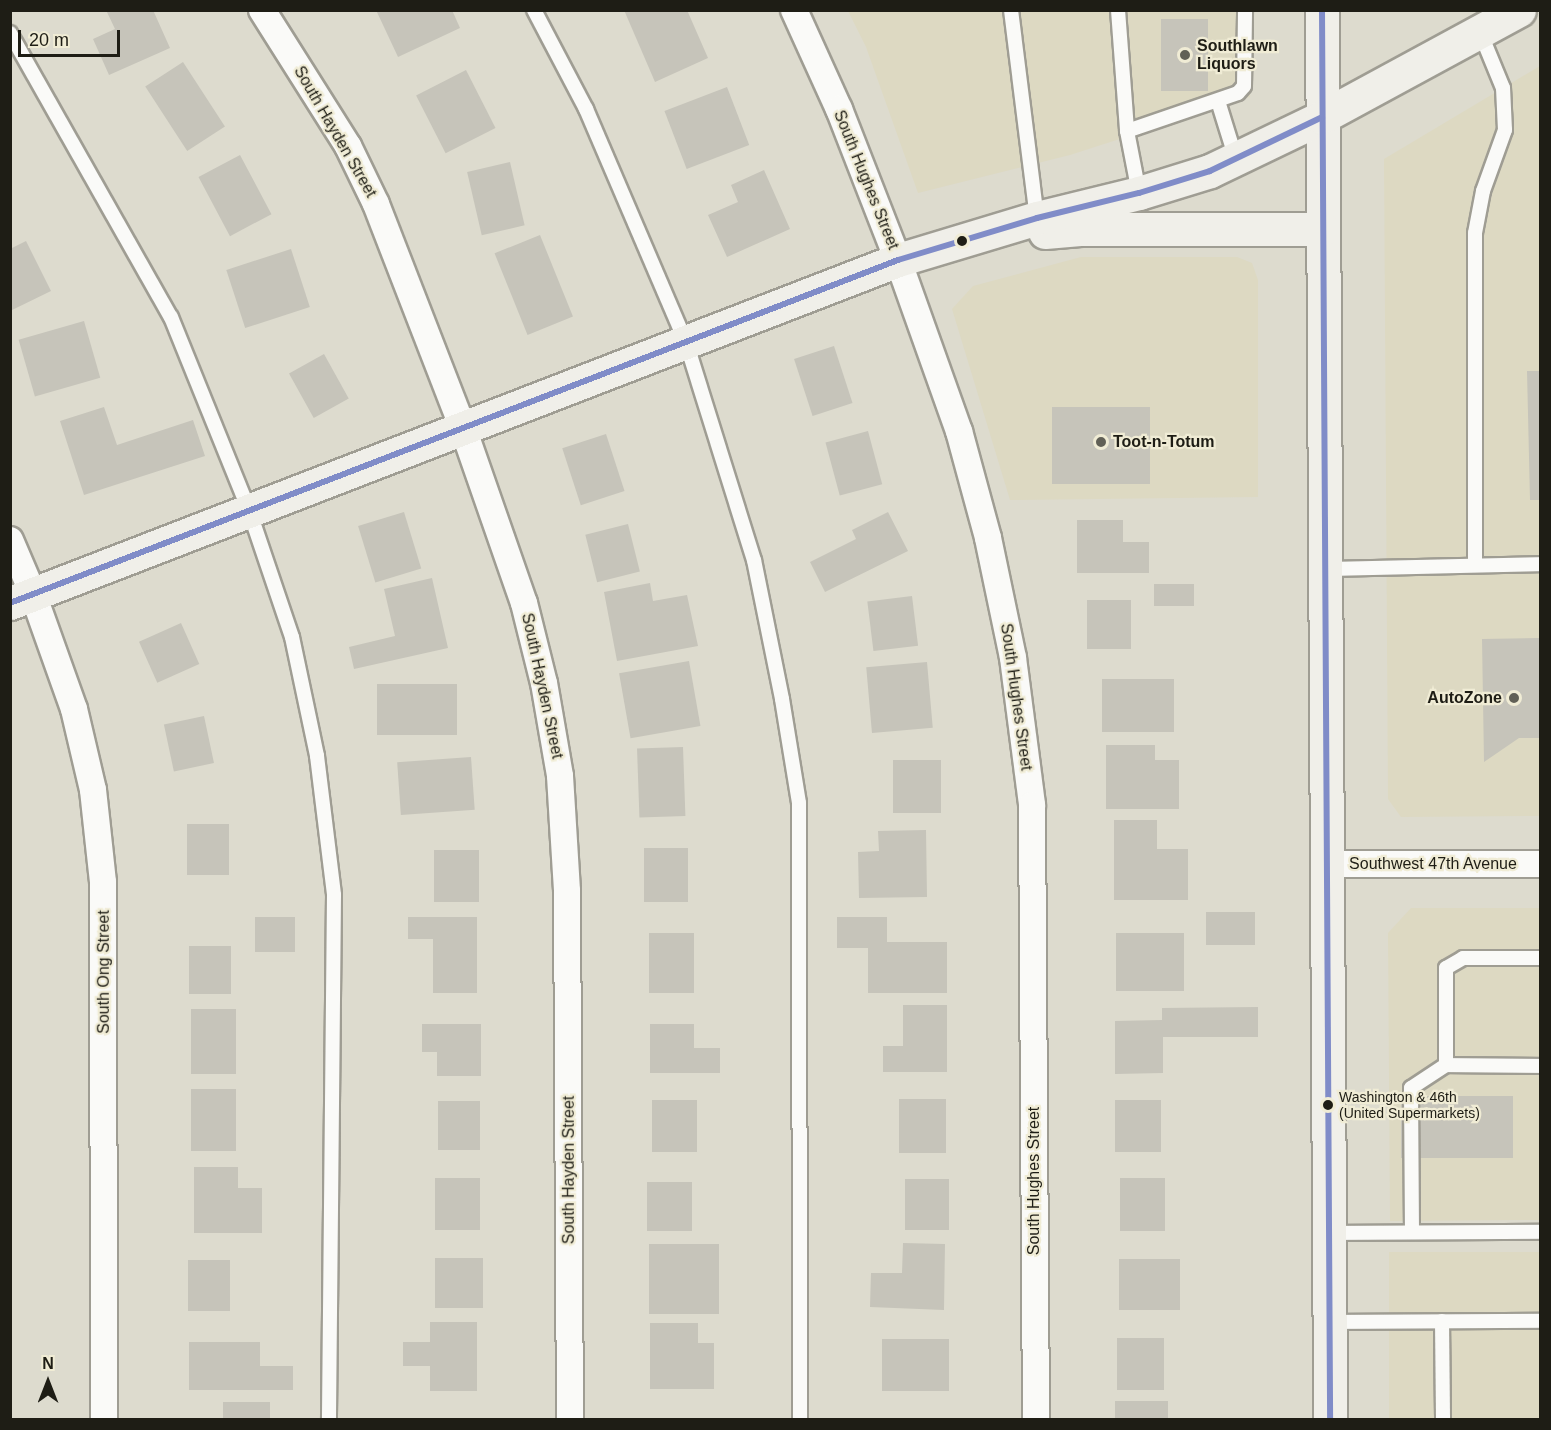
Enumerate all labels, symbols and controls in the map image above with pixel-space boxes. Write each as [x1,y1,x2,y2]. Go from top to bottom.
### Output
scale bar [21,18,123,56]
text: 20 m [29,30,69,50]
place label: Southlawn Liquors [1197,36,1278,74]
marker: Southlawn Liquors [1178,48,1192,62]
street label: South Hayden Street [290,63,380,201]
street label: South Hughes Street [829,108,903,252]
unlabelled marker [956,235,968,247]
place label: Toot-n-Totum [1113,432,1215,452]
marker: Toot-n-Totum [1094,435,1108,449]
street label: South Hayden Street [517,611,567,761]
street label: South Hughes Street [996,622,1036,772]
place label: AutoZone [1427,688,1502,708]
marker: AutoZone [1507,691,1521,705]
street label: Southwest 47th Avenue [1349,854,1517,874]
street label: South Ong Street [94,910,114,1034]
place label: Washington & 46th (United Supermarkets) [1339,1089,1480,1122]
street label: South Hayden Street [559,1096,579,1244]
marker: Washington & 46th (United Supermarkets) [1322,1099,1334,1111]
street label: South Hughes Street [1024,1107,1044,1255]
north arrow [18,1352,78,1412]
text: N [42,1355,54,1372]

